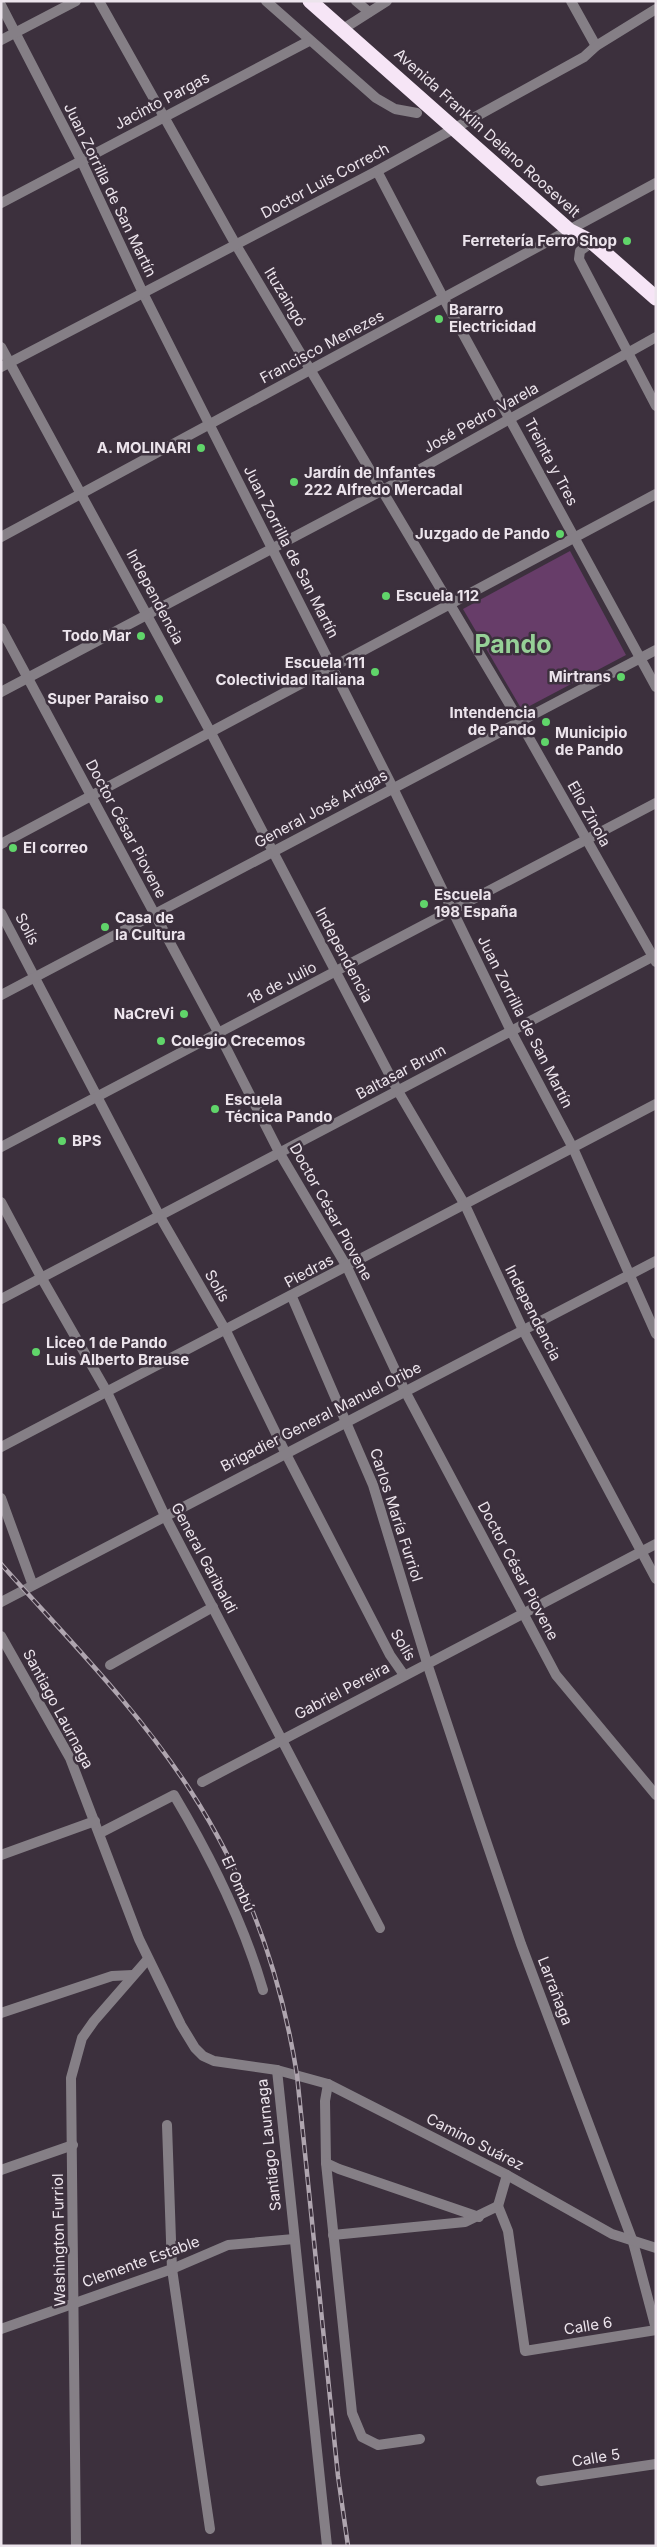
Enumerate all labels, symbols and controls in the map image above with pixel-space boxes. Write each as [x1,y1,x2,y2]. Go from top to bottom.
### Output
street label: Avenida Franklin Delano Roosevelt [390,44,584,221]
street label: Jacinto Pargas [111,67,213,134]
street label: Juan Zorrilla de San Martín [60,100,161,280]
street label: Doctor Luis Correch [257,139,392,222]
place label: Ferretería Ferro Shop [462,231,617,250]
marker: Ferretería Ferro Shop [621,235,633,247]
street label: Ituzaingó [260,264,310,330]
place label: Bararro Electricidad [449,300,536,336]
street label: Francisco Menezes [257,306,387,387]
marker: Bararro Electricidad [433,313,445,325]
street label: José Pedro Varela [420,378,542,457]
street label: Treinta y Tres [520,415,583,509]
place label: A. MOLINARI [97,438,191,457]
marker: A. MOLINARI [195,442,207,454]
street label: Juan Zorrilla de San Martín [240,462,343,641]
place label: Jardín de Infantes 222 Alfredo Mercadal [304,463,463,499]
marker: Jardín de Infantes 222 Alfredo Mercadal [288,476,300,488]
place label: Juzgado de Pando [415,524,550,543]
marker: Juzgado de Pando [554,528,566,540]
street label: Independencia [122,546,188,648]
place label: Escuela 112 [396,586,479,605]
marker: Escuela 112 [380,590,392,602]
place label: Todo Mar [62,626,131,645]
district label: Pando [474,629,552,659]
marker: Todo Mar [135,630,147,642]
place label: Escuela 111 Colectividad Italiana [215,653,365,689]
marker: Escuela 111 Colectividad Italiana [369,666,381,678]
place label: Mirtrans [549,667,611,686]
marker: Mirtrans [615,671,627,683]
place label: Super Paraiso [47,689,149,708]
marker: Super Paraiso [153,693,165,705]
place label: Intendencia de Pando [450,703,536,739]
marker: Intendencia de Pando [540,716,552,728]
place label: Municipio de Pando [555,723,627,759]
marker: Municipio de Pando [539,736,551,748]
street label: Doctor César Piovene [82,756,171,901]
street label: General José Artigas [251,765,391,852]
street label: Elio Zinola [564,777,615,850]
place label: El correo [23,838,88,857]
marker: El correo [7,842,19,854]
place label: Escuela 198 España [434,885,517,921]
marker: Escuela 198 España [418,898,430,910]
street label: Independencia [311,904,377,1006]
place label: Casa de la Cultura [115,908,186,944]
street label: Solís [11,909,44,948]
marker: Casa de la Cultura [99,921,111,933]
street label: Juan Zorrilla de San Martín [474,932,577,1111]
street label: 18 de Julio [244,957,320,1008]
place label: NaCreVi [114,1004,174,1023]
marker: NaCreVi [178,1008,190,1020]
place label: Colegio Crecemos [171,1031,305,1050]
marker: Colegio Crecemos [155,1035,167,1047]
street label: Baltasar Brum [353,1040,449,1103]
place label: Escuela Técnica Pando [225,1090,332,1126]
marker: Escuela Técnica Pando [209,1103,221,1115]
place label: BPS [72,1131,102,1150]
marker: BPS [56,1135,68,1147]
street label: Doctor César Piovene [286,1140,377,1284]
street label: Piedras [281,1250,337,1291]
street label: Independencia [501,1262,566,1364]
street label: Solís [201,1266,234,1305]
place label: Liceo 1 de Pando Luis Alberto Brause [46,1333,189,1369]
marker: Liceo 1 de Pando Luis Alberto Brause [30,1346,42,1358]
street label: Brigadier General Manuel Oribe [217,1357,424,1476]
street label: Carlos María Furriol [366,1446,427,1584]
street label: Doctor César Piovene [474,1498,563,1643]
street label: General Garibaldi [167,1499,242,1616]
street label: Solís [387,1625,420,1664]
street label: Santiago Laurnaga [19,1646,98,1772]
street label: Gabriel Pereira [291,1658,393,1724]
street label: El Ombú [218,1853,259,1915]
street label: Larrañaga [534,1954,577,2028]
street label: Santiago Laurnaga [252,2078,285,2212]
street label: Camino Suárez [423,2109,527,2174]
street label: Washington Furriol [48,2173,69,2307]
street label: Clemente Estable [79,2231,202,2292]
street label: Calle 6 [562,2312,614,2339]
street label: Calle 5 [570,2444,621,2471]

